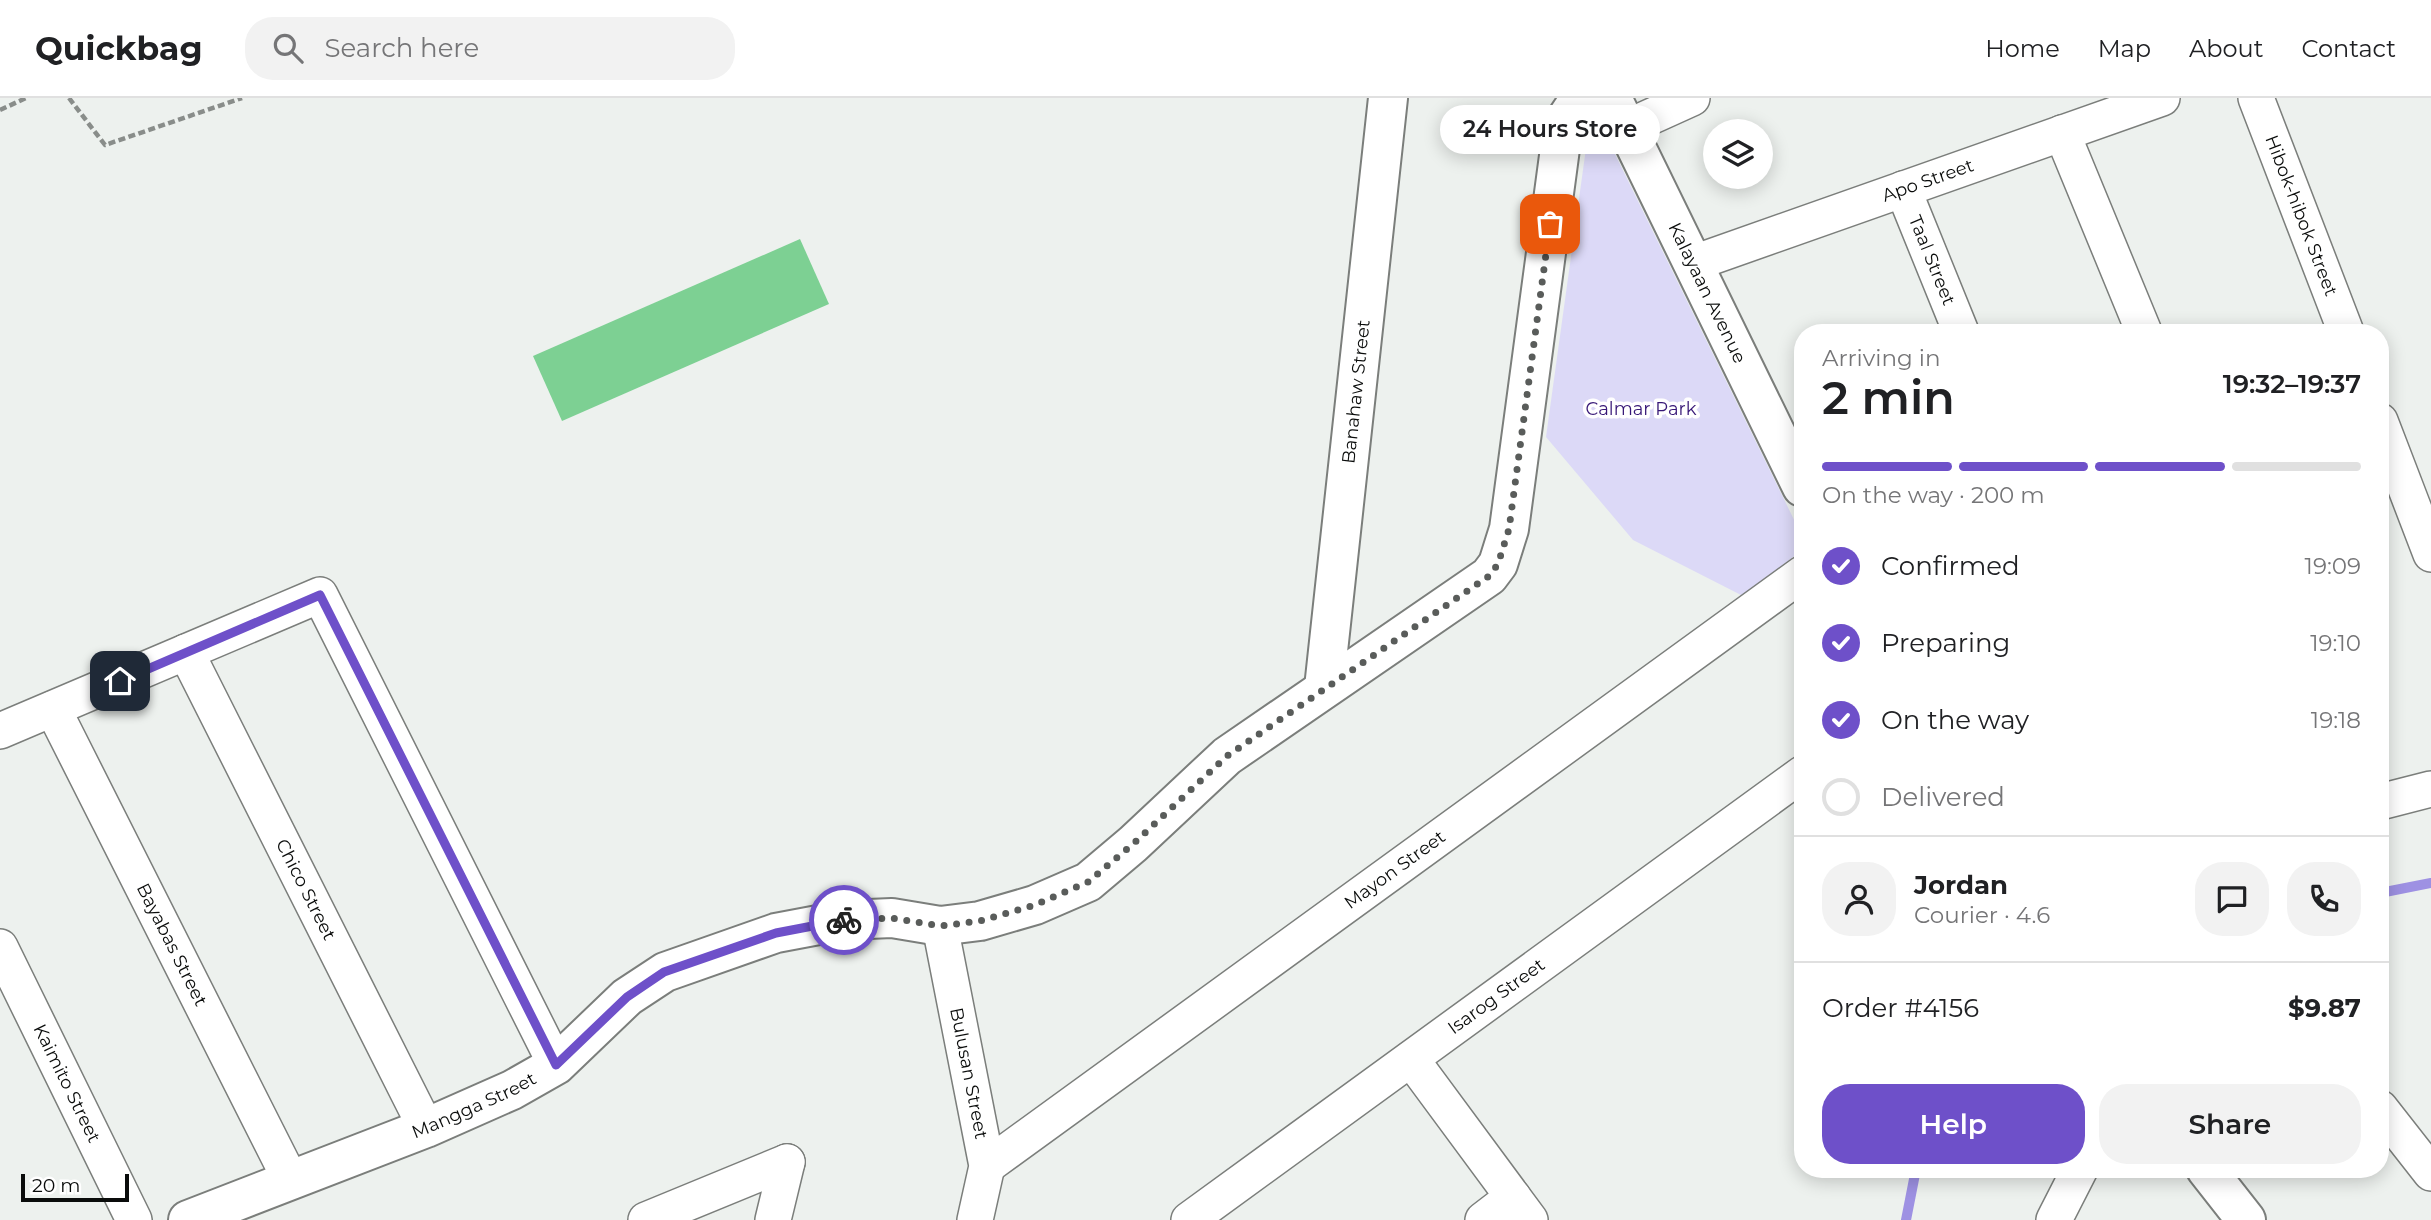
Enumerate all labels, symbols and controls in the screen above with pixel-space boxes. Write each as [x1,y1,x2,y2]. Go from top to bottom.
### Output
search box [245,17,735,80]
text: Quickbag [35,28,203,68]
icon: search [269,29,307,67]
text: Search here [325,32,479,64]
text: Home [1985,34,2060,63]
text: Map [2098,34,2151,63]
text: About [2189,34,2263,63]
text: Contact [2301,34,2396,63]
callout: 24 Hours Store [1440,105,1660,154]
text: 24 Hours Store [1463,115,1637,143]
map controls [1703,119,1773,189]
button: layers [1703,119,1773,189]
street label: Hibok-hibok Street [2260,132,2342,299]
street label: Apo Street [1879,154,1977,207]
pin [1520,194,1580,254]
icon: bag [1531,205,1569,243]
street label: Taal Street [1904,212,1960,309]
street label: Kalayaan Avenue [1664,219,1751,367]
street label: Banahaw Street [1337,319,1375,465]
text: Arriving in [1822,344,1941,372]
text: 19:32–19:37 [2223,368,2361,400]
text: 2 min [1822,369,1955,426]
park label: Calmar Park [1586,398,1697,420]
text: On the way · 200 m [1822,481,2045,509]
icon: check [1822,547,1860,585]
text: Confirmed [1881,550,2020,582]
text: 19:09 [2305,552,2361,580]
icon: check [1822,624,1860,662]
text: Preparing [1881,627,2010,659]
text: 19:10 [2310,629,2361,657]
pin [90,651,150,711]
icon: home [101,662,139,700]
icon: check [1822,701,1860,739]
text: On the way [1881,704,2029,736]
text: 19:18 [2311,706,2361,734]
text: Delivered [1881,781,2005,813]
street label: Mayon Street [1340,826,1450,914]
street label: Chico Street [271,835,340,944]
button: person [1822,862,1896,936]
button: chat [2195,862,2269,936]
button: phone [2287,862,2361,936]
text: Jordan [1914,869,2008,901]
street label: Bayabas Street [132,880,212,1010]
courier [809,885,879,955]
icon: bike [825,901,863,939]
text: Courier · 4.6 [1914,901,2050,929]
street label: Isarog Street [1443,954,1549,1039]
text: Order #4156 [1822,992,1979,1024]
text: $9.87 [2288,992,2361,1024]
street label: Bulusan Street [945,1006,992,1141]
street label: Kaimito Street [29,1021,105,1146]
street label: Mangga Street [409,1068,540,1143]
button: Help [1822,1084,2085,1164]
button: Share [2099,1084,2361,1164]
scale bar [21,1171,130,1203]
text: 20 m [32,1174,80,1197]

